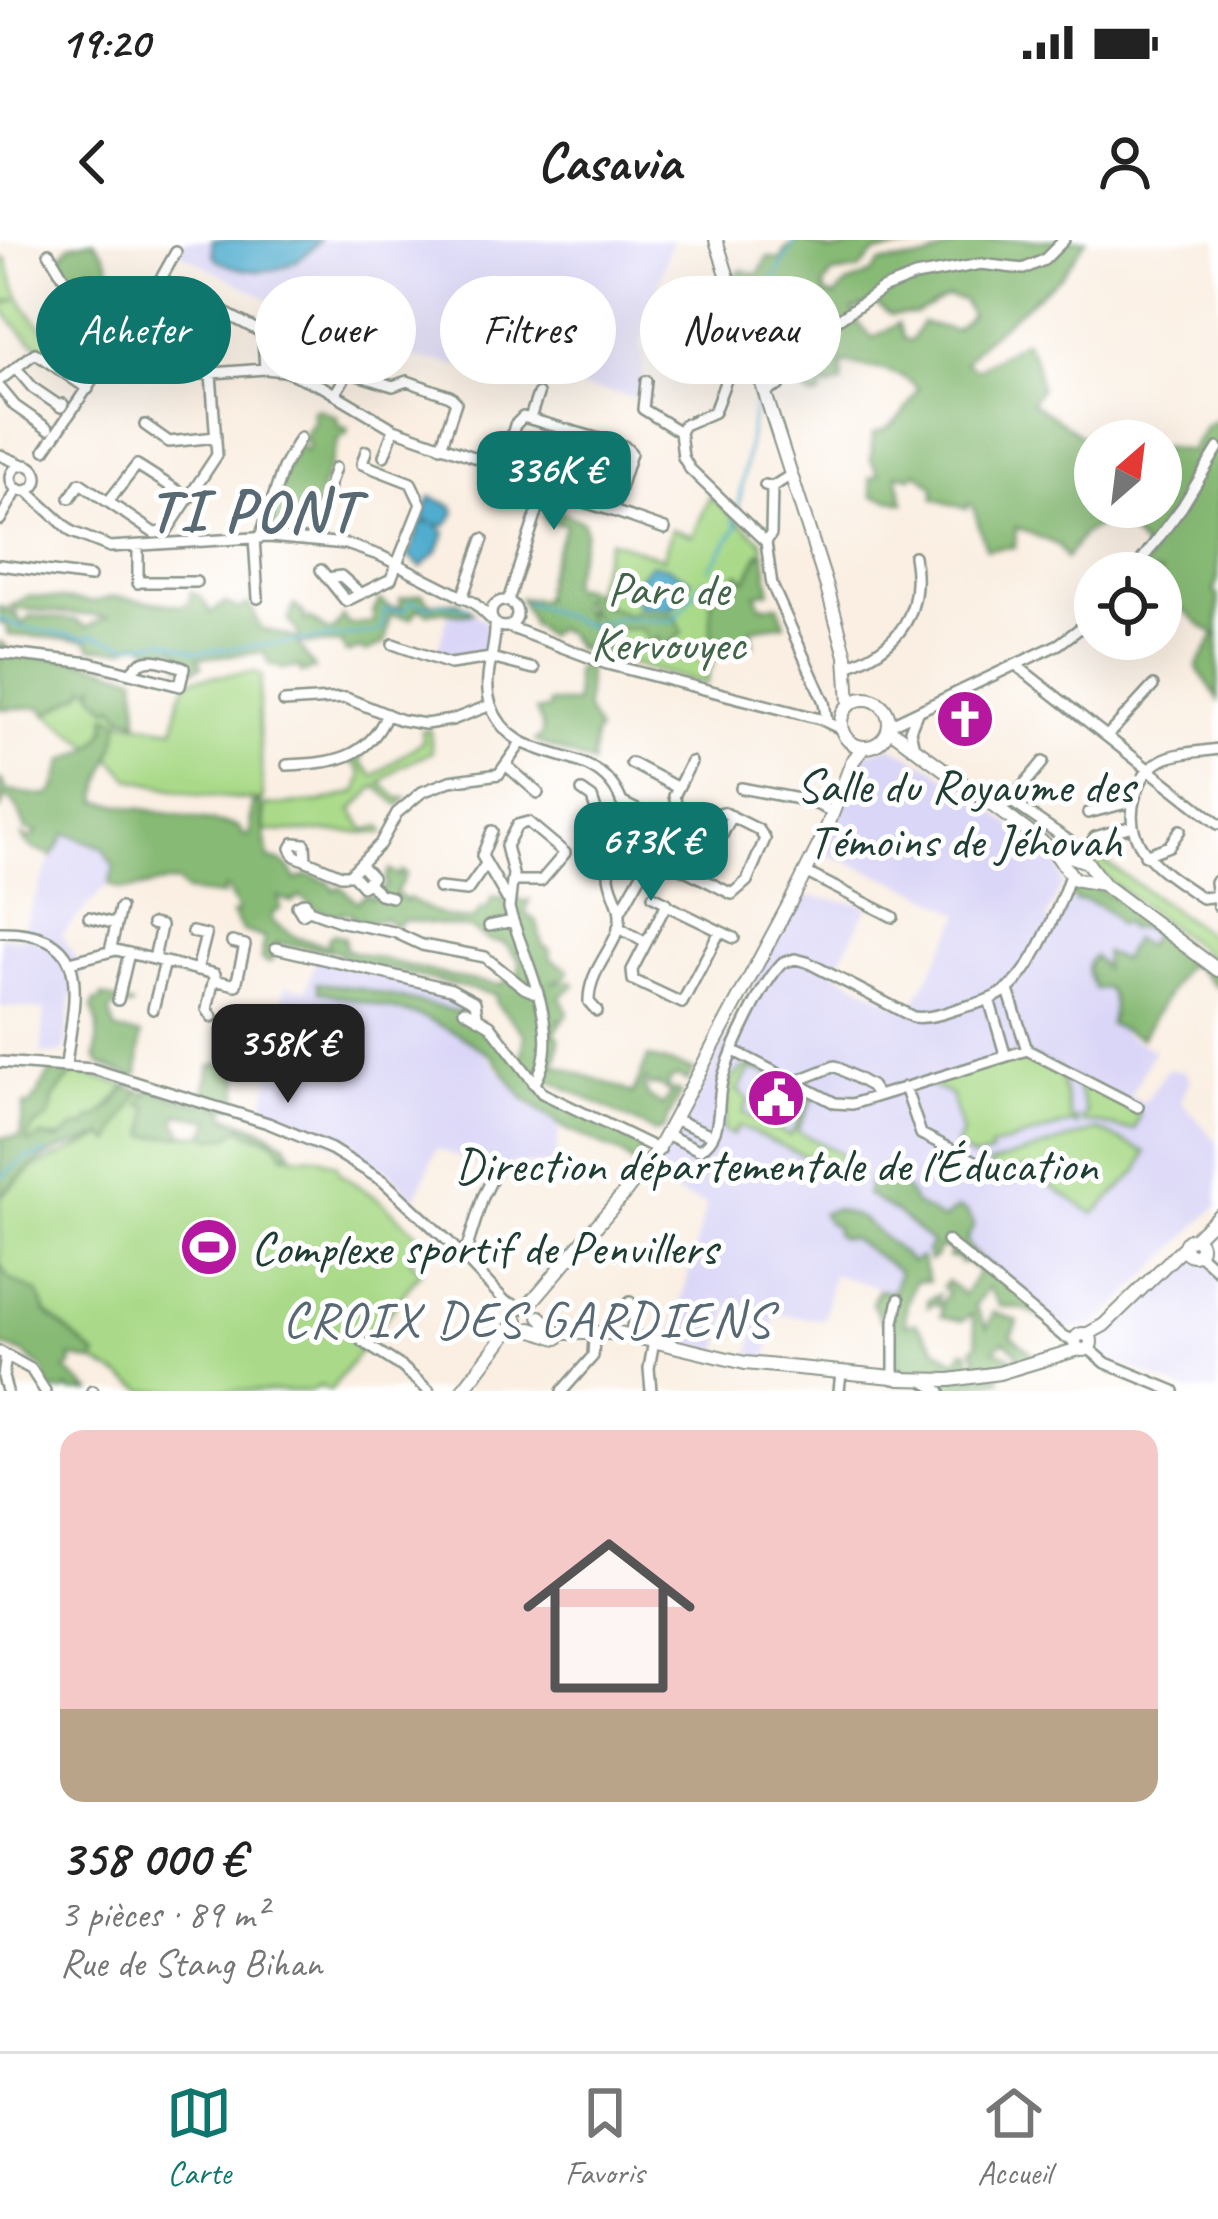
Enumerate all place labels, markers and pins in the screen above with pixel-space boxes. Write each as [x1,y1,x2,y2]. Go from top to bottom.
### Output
pin: 336K € [456,431,652,533]
church icon: Salle du Royaume des Témoins de Jéhovah [934,688,996,750]
place label: Salle du Royaume des Témoins de Jéhovah [796,756,1139,871]
pin: 673K € [553,802,749,904]
pin: 358K € [190,1004,386,1106]
public building icon: Direction départementale de l'Éducation [745,1067,807,1129]
place label: Direction départementale de l'Éducation [455,1135,1099,1195]
sports icon: Complexe sportif de Penvillers [178,1216,240,1278]
place label: Complexe sportif de Penvillers [251,1218,722,1278]

